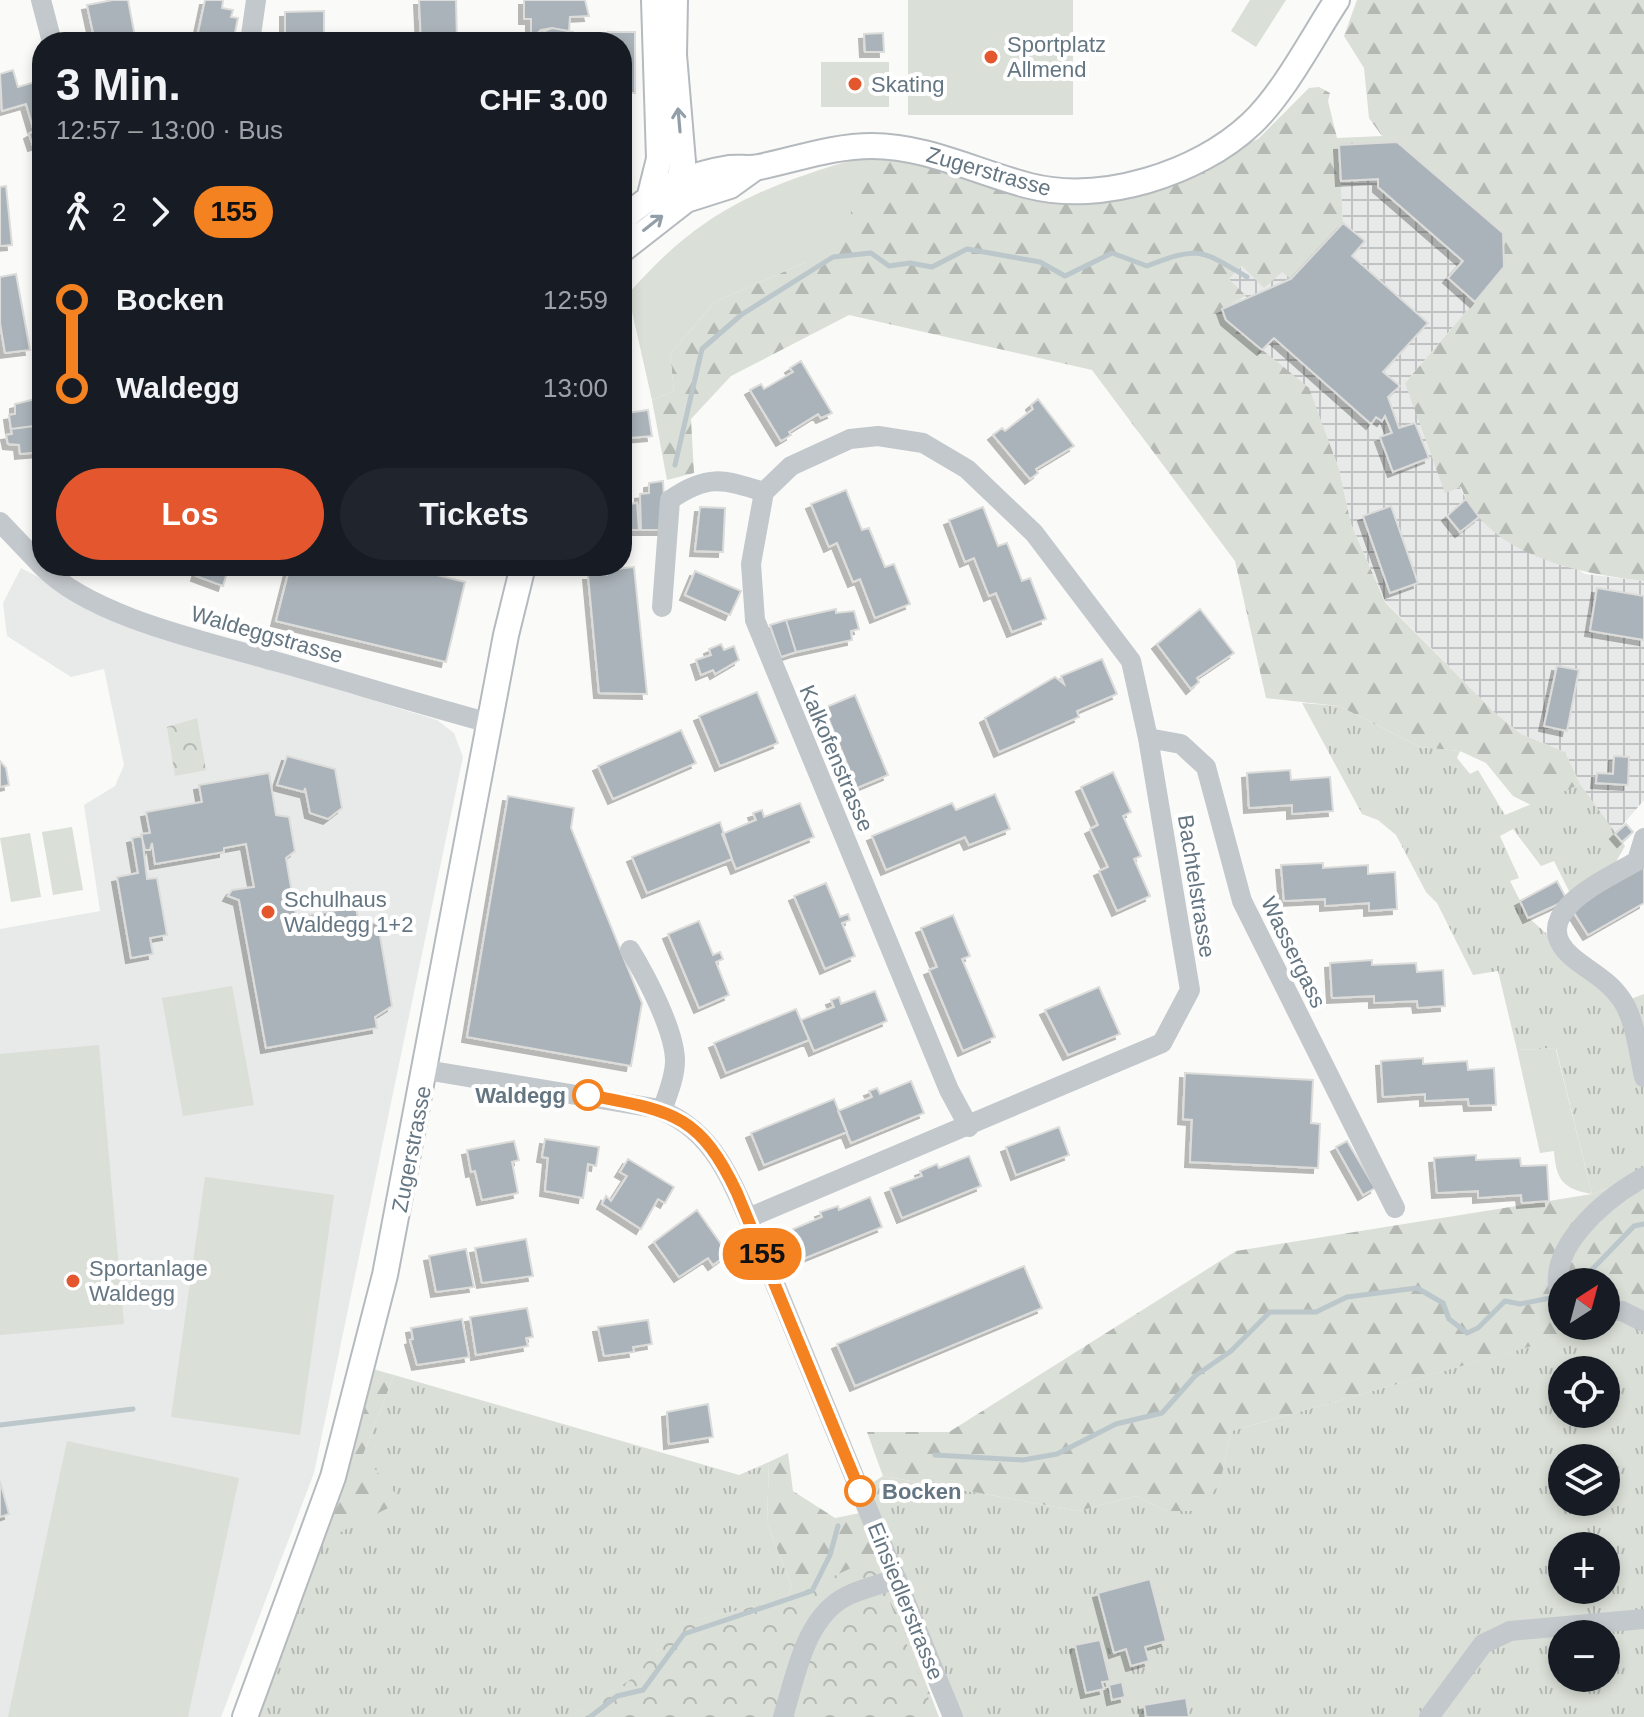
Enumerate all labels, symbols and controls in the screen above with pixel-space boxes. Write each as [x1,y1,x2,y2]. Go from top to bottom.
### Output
place label: Sportplatz Allmend [1007,32,1106,82]
marker: Sportplatz Allmend [982,48,1000,66]
text: 3 Min. [56,60,181,109]
place label: Skating [871,72,944,97]
marker: Skating [846,75,864,93]
text: CHF 3.00 [480,83,608,116]
one-way arrow [672,107,687,134]
text: 12:57 – 13:00 · Bus [56,115,283,145]
street label: Zugerstrasse [924,142,1054,201]
icon: walk [56,190,100,234]
icon: forward [138,190,182,234]
text: 155 [210,196,257,227]
text: 2 [112,197,126,227]
one-way arrow [641,215,663,232]
text: Bocken [116,283,224,316]
text: 12:59 [543,285,608,315]
text: Waldegg [116,371,240,404]
text: 13:00 [543,373,608,403]
button: Los [56,468,324,560]
button: Tickets [340,468,608,560]
street label: Waldeggstrasse [188,601,346,668]
street label: Kalkofenstrasse [794,681,879,835]
street label: Bachtelstrasse [1173,813,1220,959]
place label: Schulhaus Waldegg 1+2 [284,887,413,937]
street label: Wassergass [1256,893,1331,1012]
marker: Schulhaus Waldegg 1+2 [259,903,277,921]
marker: Waldegg [573,1080,603,1110]
place label: Waldegg [475,1083,566,1108]
street label: Zugerstrasse [387,1084,436,1214]
line badge: 155 [716,1228,808,1280]
text: 155 [739,1238,785,1269]
place label: Sportanlage Waldegg [89,1256,208,1306]
north arrow [1548,1268,1620,1340]
map controls [1548,1268,1620,1692]
marker: Sportanlage Waldegg [64,1272,82,1290]
button: locate [1548,1356,1620,1428]
button: layers [1548,1444,1620,1516]
marker: Bocken [845,1476,875,1506]
place label: Bocken [882,1479,961,1504]
street label: Einsiedlerstrasse [863,1519,949,1684]
button: + [1548,1532,1620,1604]
button: − [1548,1620,1620,1692]

